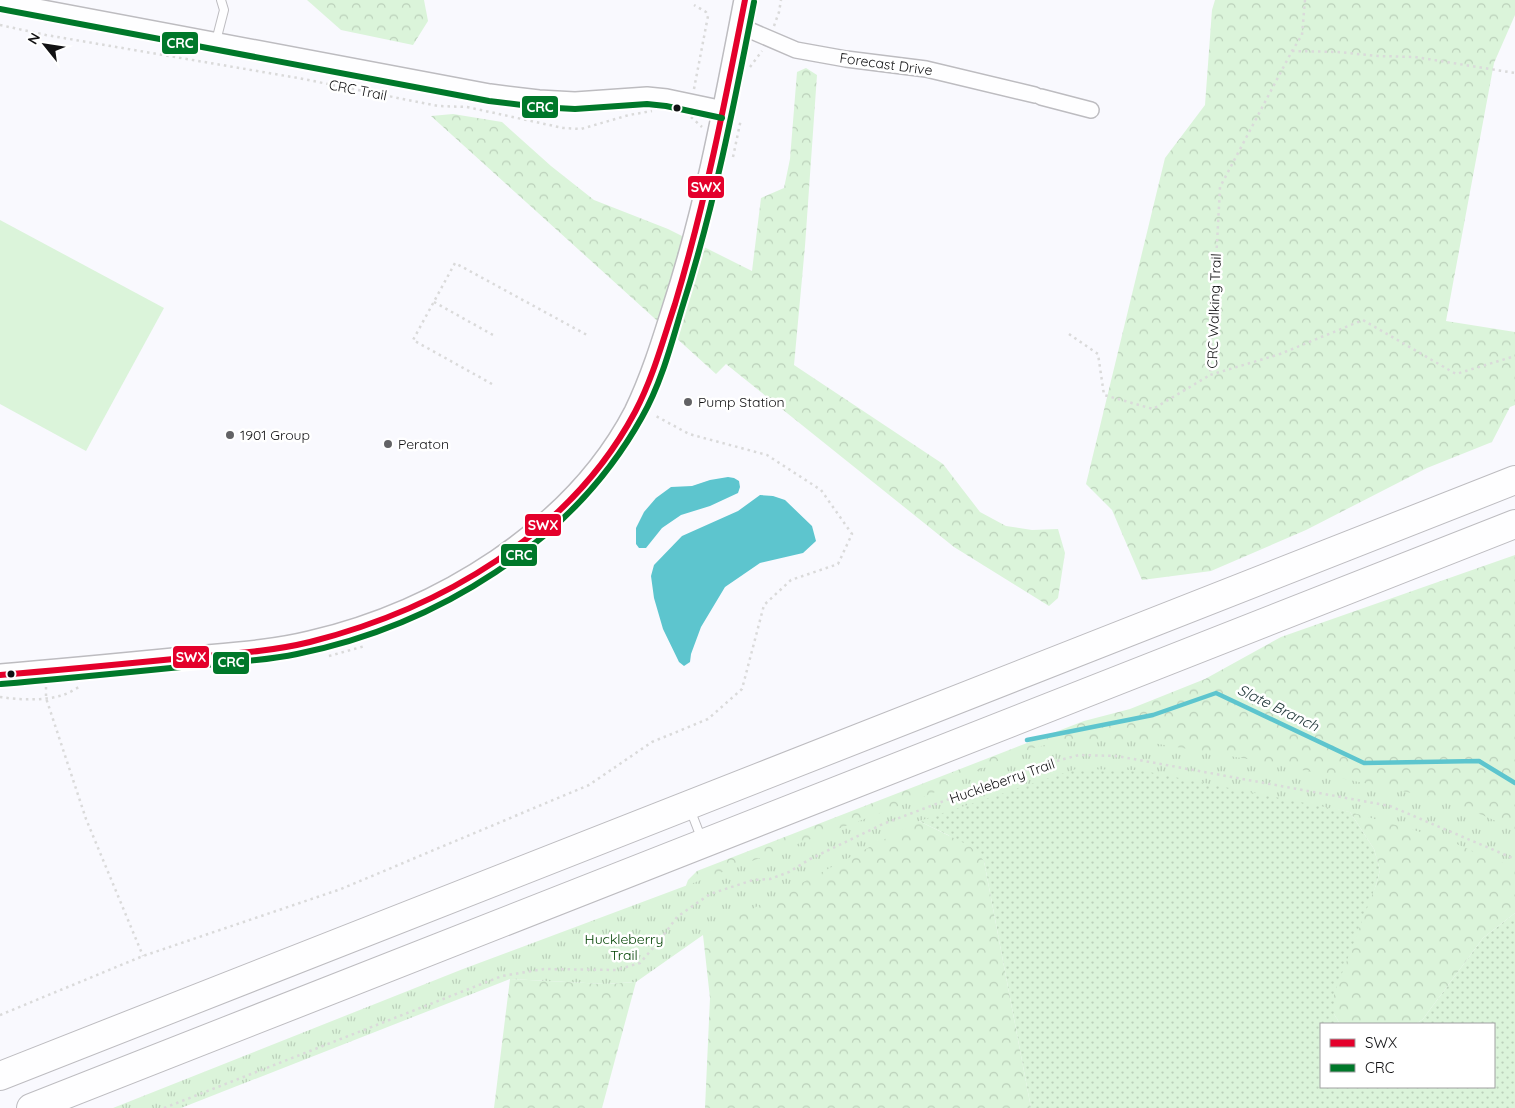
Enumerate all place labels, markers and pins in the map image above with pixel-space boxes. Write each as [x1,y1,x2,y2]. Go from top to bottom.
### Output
unlabelled marker [672,103,682,113]
place label: Pump Station [698,393,785,411]
marker: Pump Station [682,396,694,408]
place label: 1901 Group [240,426,310,444]
marker: 1901 Group [224,429,236,441]
place label: Peraton [398,435,449,453]
marker: Peraton [382,438,394,450]
unlabelled marker [6,669,16,679]

